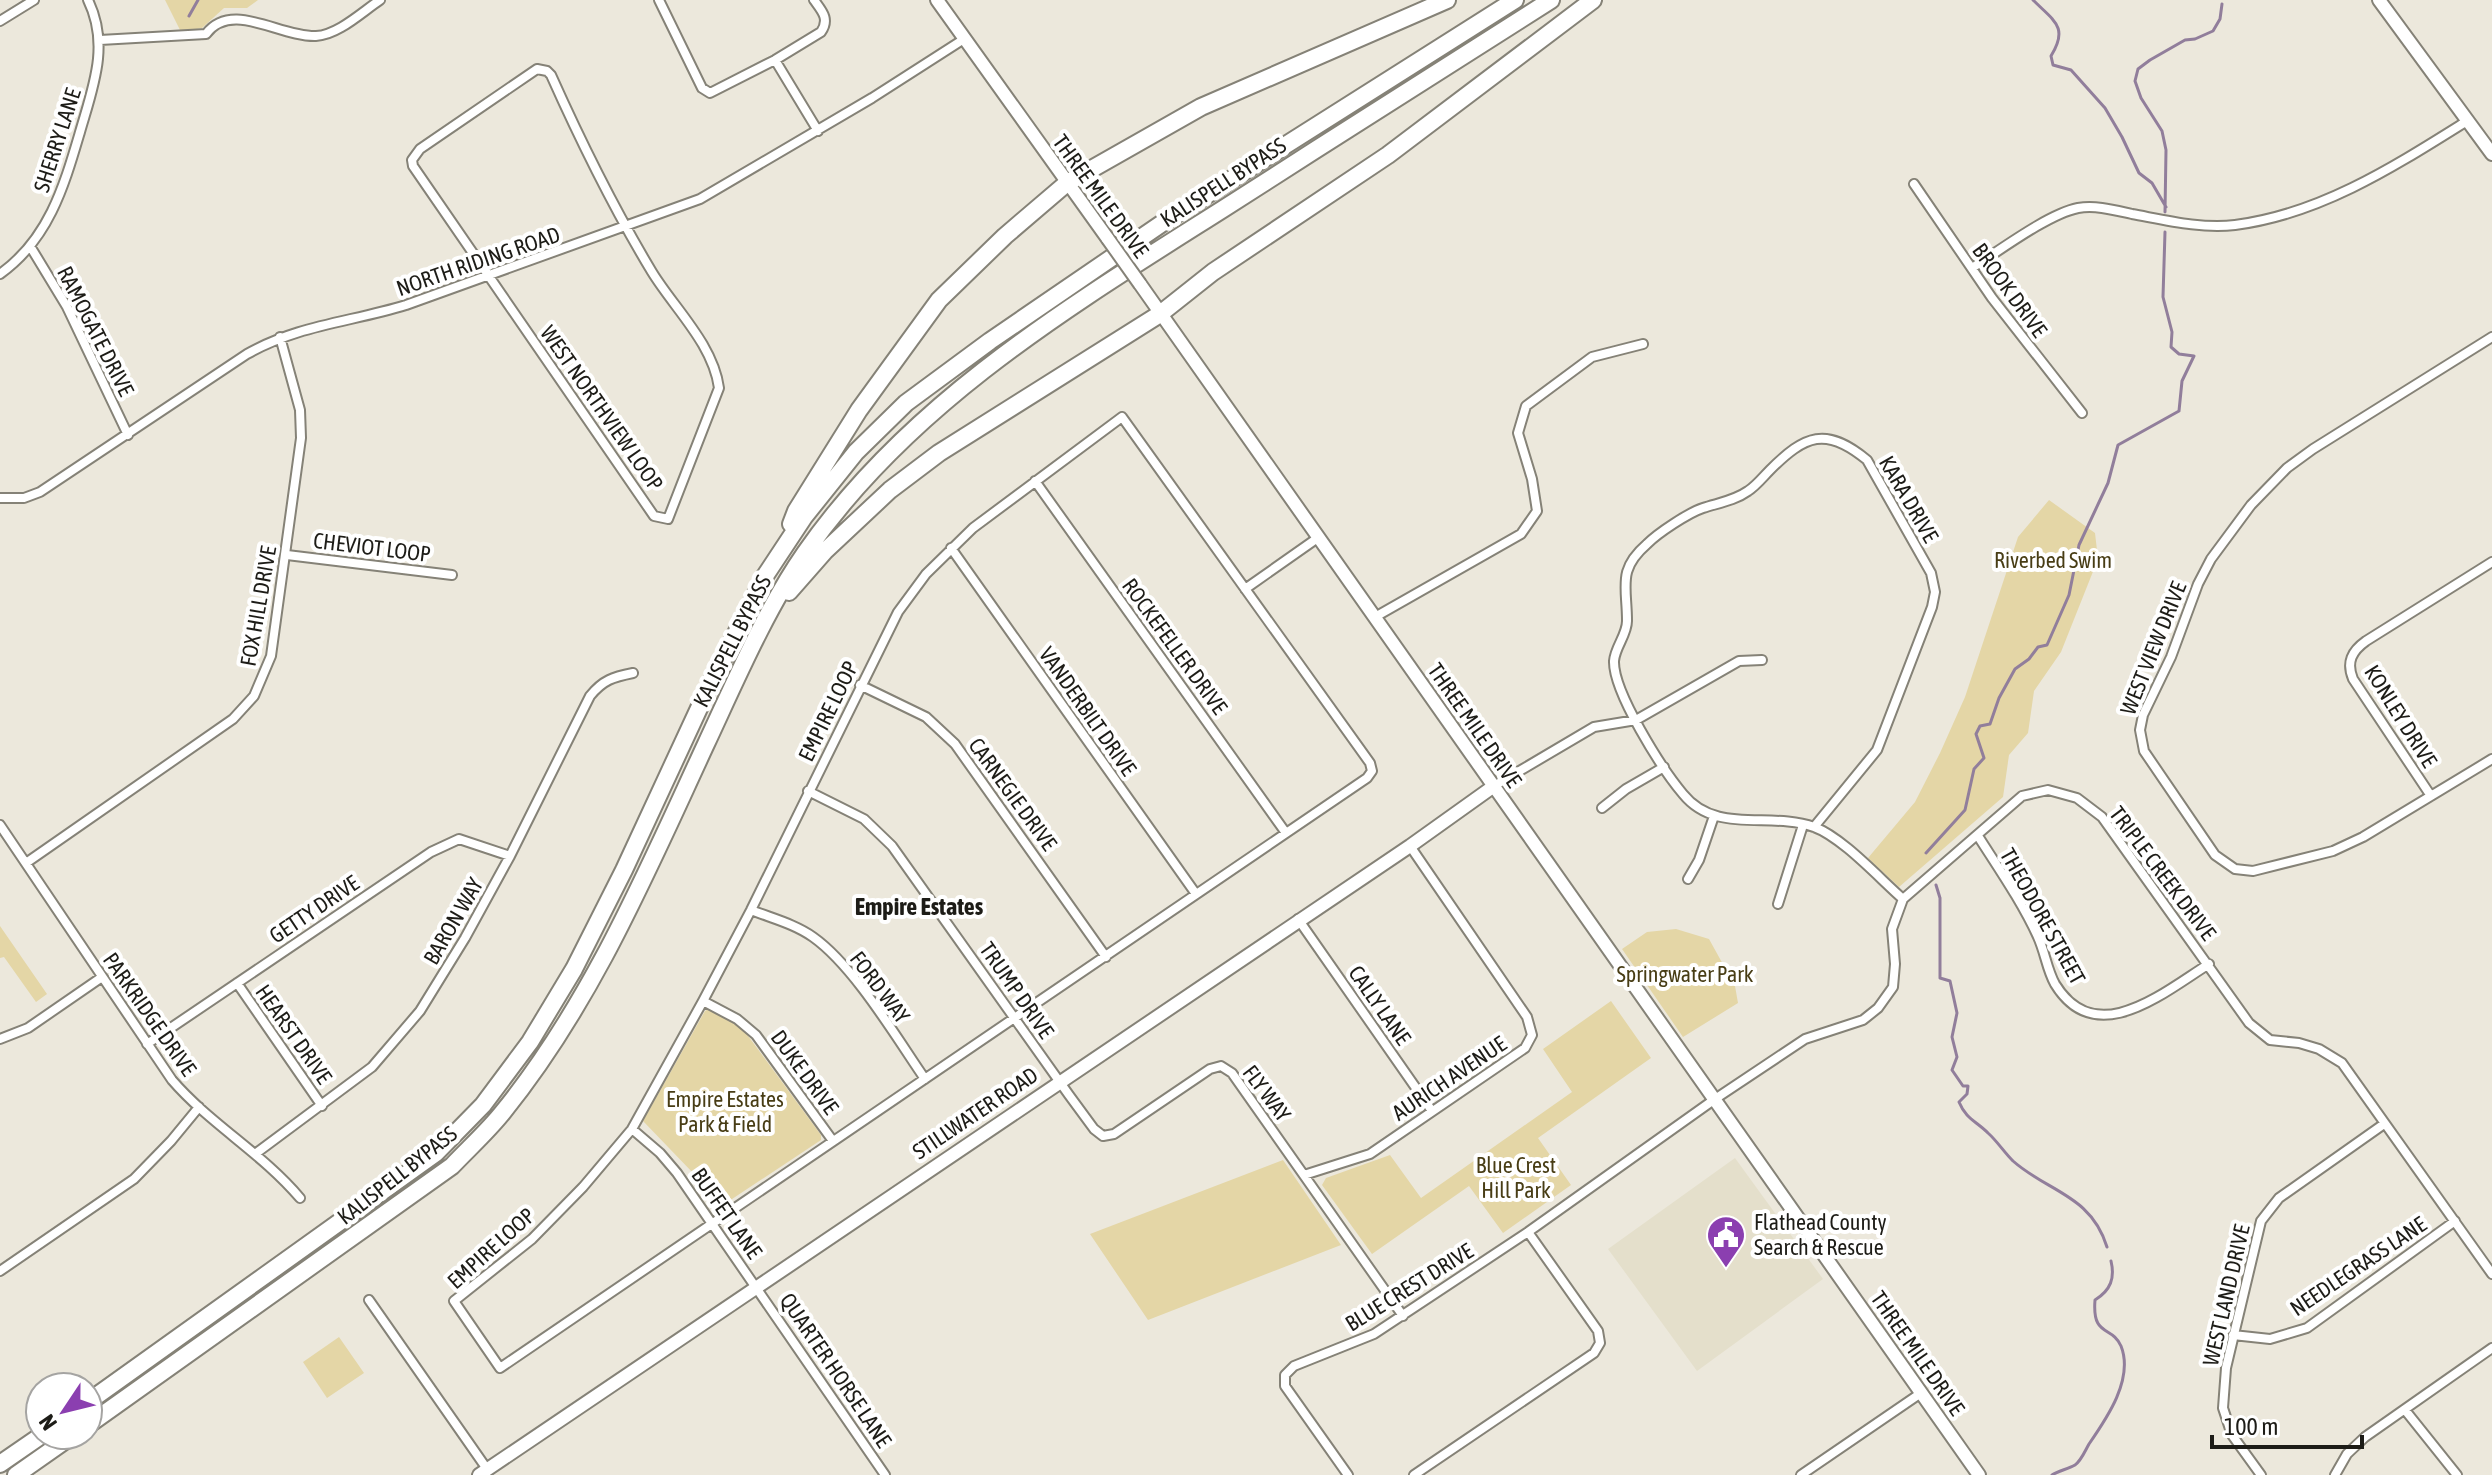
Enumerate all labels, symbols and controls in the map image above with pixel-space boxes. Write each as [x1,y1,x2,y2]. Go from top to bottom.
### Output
street label: SHERRY LANE [28,84,86,195]
street label: THREE MILE DRIVE [1048,129,1155,263]
street label: KALISPELL BYPASS [1155,132,1291,232]
street label: NORTH RIDING ROAD [393,221,563,301]
street label: BROOK DRIVE [1967,238,2053,343]
street label: RAMOGATE DRIVE [52,262,140,401]
street label: WEST NORTHVIEW LOOP [535,320,669,496]
street label: KARA DRIVE [1874,451,1944,547]
street label: CHEVIOT LOOP [312,527,432,567]
street label: FOX HILL DRIVE [235,543,281,668]
park label: Riverbed Swim [1994,547,2112,573]
street label: KALISPELL BYPASS [688,571,776,711]
street label: ROCKEFELLER DRIVE [1117,573,1233,719]
street label: WEST VIEW DRIVE [2115,577,2192,718]
street label: VANDERBILT DRIVE [1034,642,1142,781]
street label: EMPIRE LOOP [793,657,863,765]
street label: THREE MILE DRIVE [1423,658,1528,793]
street label: KONLEY DRIVE [2359,660,2443,772]
street label: CARNEGIE DRIVE [963,733,1063,856]
street label: TRIPLE CREEK DRIVE [2104,801,2222,945]
street label: THEODORE STREET [1995,843,2091,989]
street label: GETTY DRIVE [264,869,364,948]
street label: BARON WAY [418,873,488,969]
district label: Empire Estates [855,893,984,920]
street label: TRUMP DRIVE [974,937,1060,1044]
street label: FORD WAY [845,946,915,1028]
street label: PARKRIDGE DRIVE [98,947,202,1081]
street label: CALLY LANE [1343,960,1417,1050]
park label: Springwater Park [1617,961,1754,987]
street label: HEARST DRIVE [250,979,338,1089]
street label: DUKE DRIVE [766,1025,845,1120]
street label: AURICH AVENUE [1387,1030,1511,1126]
street label: FLY WAY [1237,1060,1297,1126]
street label: STILLWATER ROAD [907,1062,1043,1164]
park label: Empire Estates Park & Field [666,1086,784,1137]
street label: KALISPELL BYPASS [332,1120,462,1230]
park label: Blue Crest Hill Park [1476,1152,1556,1203]
street label: BUFFET LANE [686,1163,768,1264]
street label: EMPIRE LOOP [442,1202,540,1294]
place label: Flathead County Search & Rescue [1754,1209,1887,1260]
street label: NEEDLEGRASS LANE [2285,1211,2431,1321]
public building icon: Flathead County Search & Rescue [1705,1214,1747,1269]
street label: WEST LAND DRIVE [2197,1221,2255,1368]
street label: BLUE CREST DRIVE [1340,1237,1478,1337]
street label: THREE MILE DRIVE [1866,1286,1971,1421]
street label: QUARTER HORSE LANE [775,1288,898,1453]
north arrow [24,1371,104,1451]
scale bar [2212,1399,2362,1449]
text: N [33,1410,62,1435]
text: 100 m [2224,1413,2278,1440]

